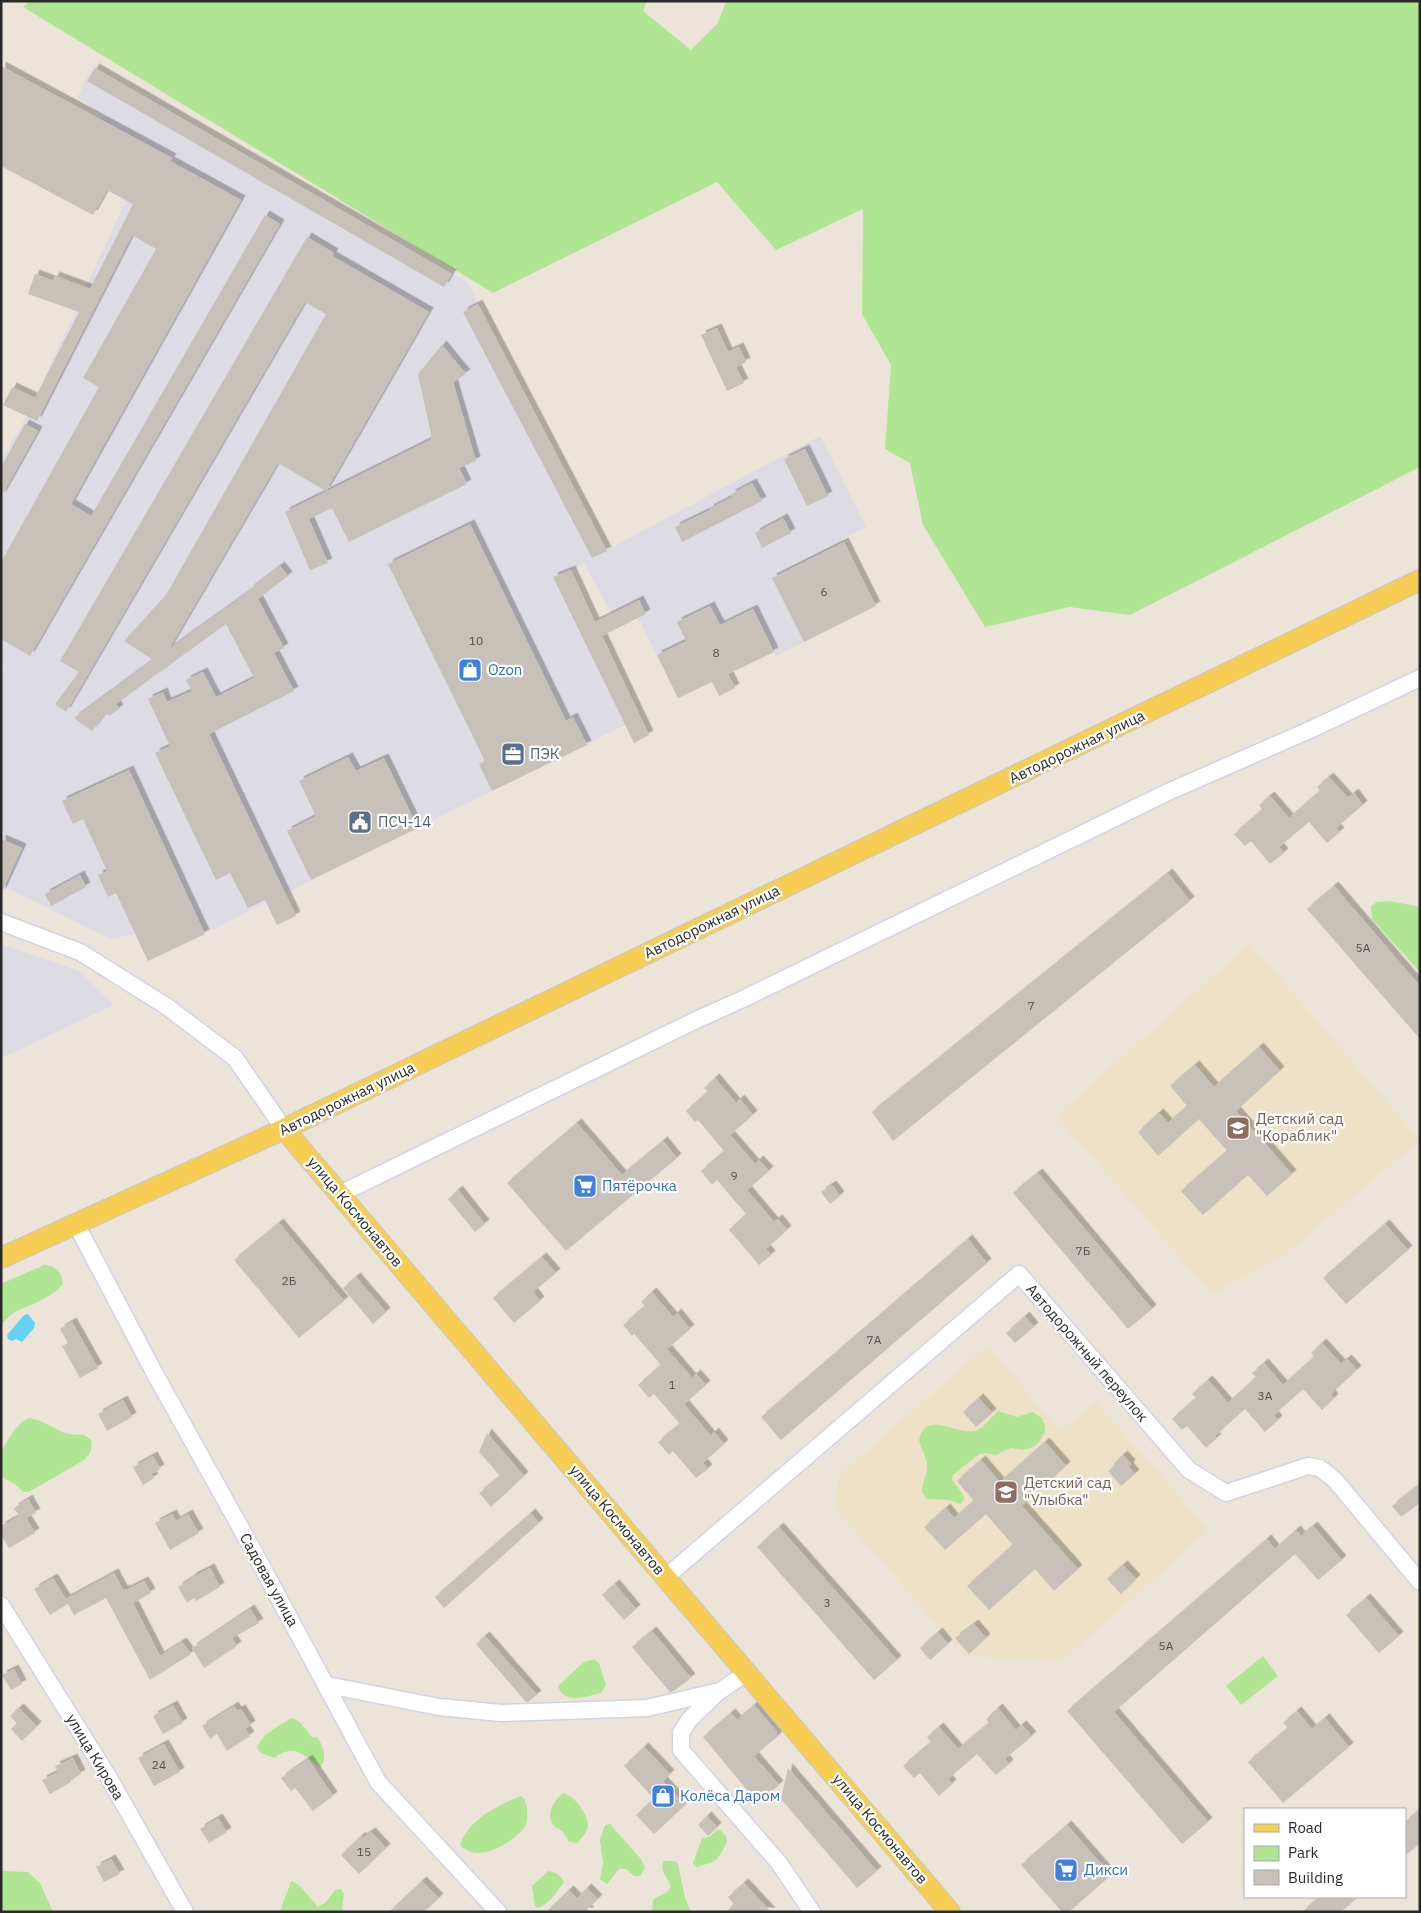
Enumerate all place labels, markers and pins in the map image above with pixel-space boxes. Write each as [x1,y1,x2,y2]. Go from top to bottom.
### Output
shop icon: Ozon [457,657,483,683]
place label: Ozon [488,660,522,679]
office icon: ПЭК [500,741,526,767]
place label: ПЭК [530,744,560,763]
public building icon: ПСЧ-14 [347,809,373,835]
place label: ПСЧ-14 [378,812,431,831]
place label: Детский сад "Кораблик" [1256,1109,1344,1145]
school or university icon: Детский сад "Кораблик" [1225,1115,1251,1141]
supermarket icon: Пятёрочка [572,1173,598,1199]
place label: Пятёрочка [602,1176,677,1195]
place label: Детский сад "Улыбка" [1024,1473,1112,1509]
school or university icon: Детский сад "Улыбка" [993,1479,1019,1505]
shop icon: Колёса Даром [650,1783,676,1809]
place label: Колёса Даром [680,1786,780,1805]
supermarket icon: Дикси [1053,1857,1079,1883]
place label: Дикси [1084,1860,1128,1879]

